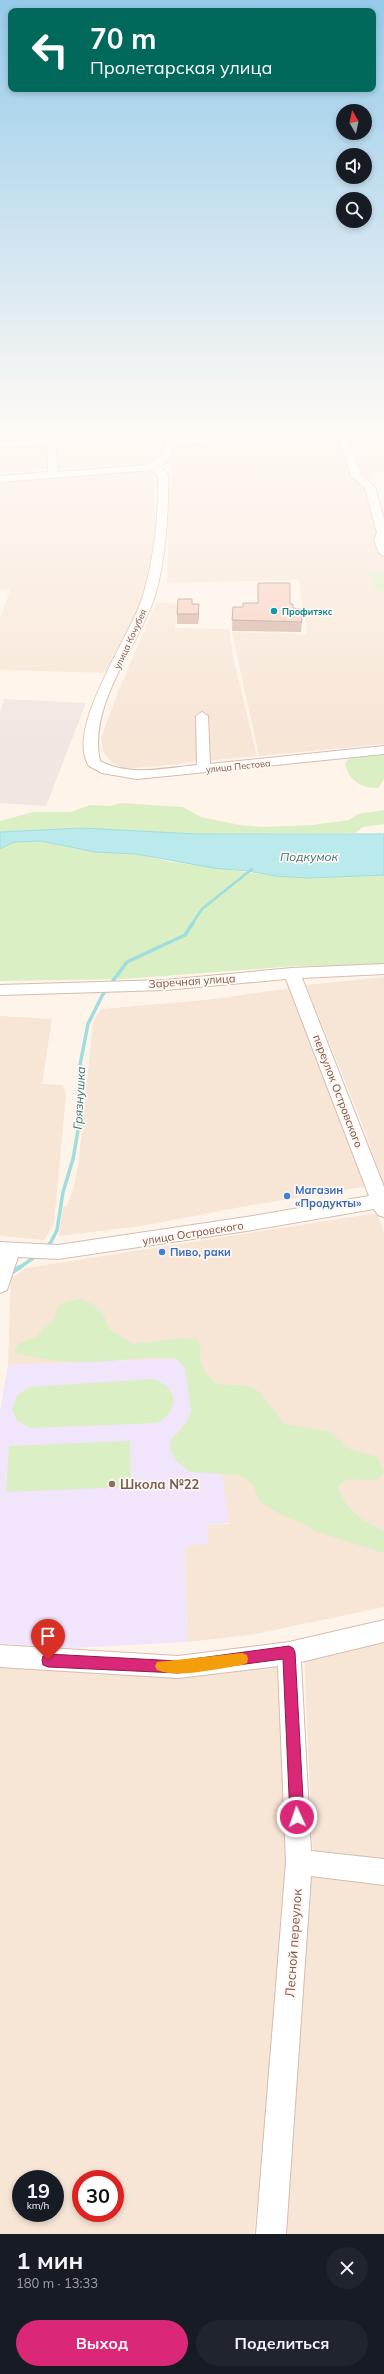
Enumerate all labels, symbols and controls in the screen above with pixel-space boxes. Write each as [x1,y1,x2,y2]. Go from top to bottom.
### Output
text: 70 m [90,21,156,56]
icon: left [24,24,76,76]
text: Пролетарская улица [90,56,273,79]
north arrow [336,104,372,140]
map controls [336,104,372,228]
button: sound [336,148,372,184]
button: search [336,192,372,228]
marker: Профитэкс [269,606,279,616]
place label: Профитэкс [282,606,333,617]
street label: улица Кочубея [111,607,150,671]
street label: улица Пестова [205,757,271,776]
water label: Подкумок [280,849,338,864]
street label: Заречная улица [148,971,236,991]
street label: переулок Островского [310,1032,366,1150]
water label: Грязнушка [70,1066,88,1130]
place label: Магазин «Продукты» [295,1183,362,1210]
marker: Магазин «Продукты» [282,1191,292,1201]
street label: улица Островского [141,1218,245,1248]
place label: Пиво, раки [170,1245,231,1259]
marker: Пиво, раки [157,1247,167,1257]
place label: Школа №22 [120,1476,199,1492]
marker: Школа №22 [107,1479,117,1489]
pin [31,1619,65,1660]
icon: arrive [37,1625,59,1647]
position arrow [276,1796,318,1838]
street label: Лесной переулок [281,1888,305,1998]
speed limit sign: 30 [72,2170,124,2222]
text: 19 [26,2178,50,2203]
text: km/h [27,2199,49,2212]
text: 1 мин [16,2245,83,2275]
button: close [326,2247,368,2289]
text: 180 m · 13:33 [16,2275,98,2291]
button: Выход [16,2320,188,2366]
button: Поделиться [196,2320,368,2366]

